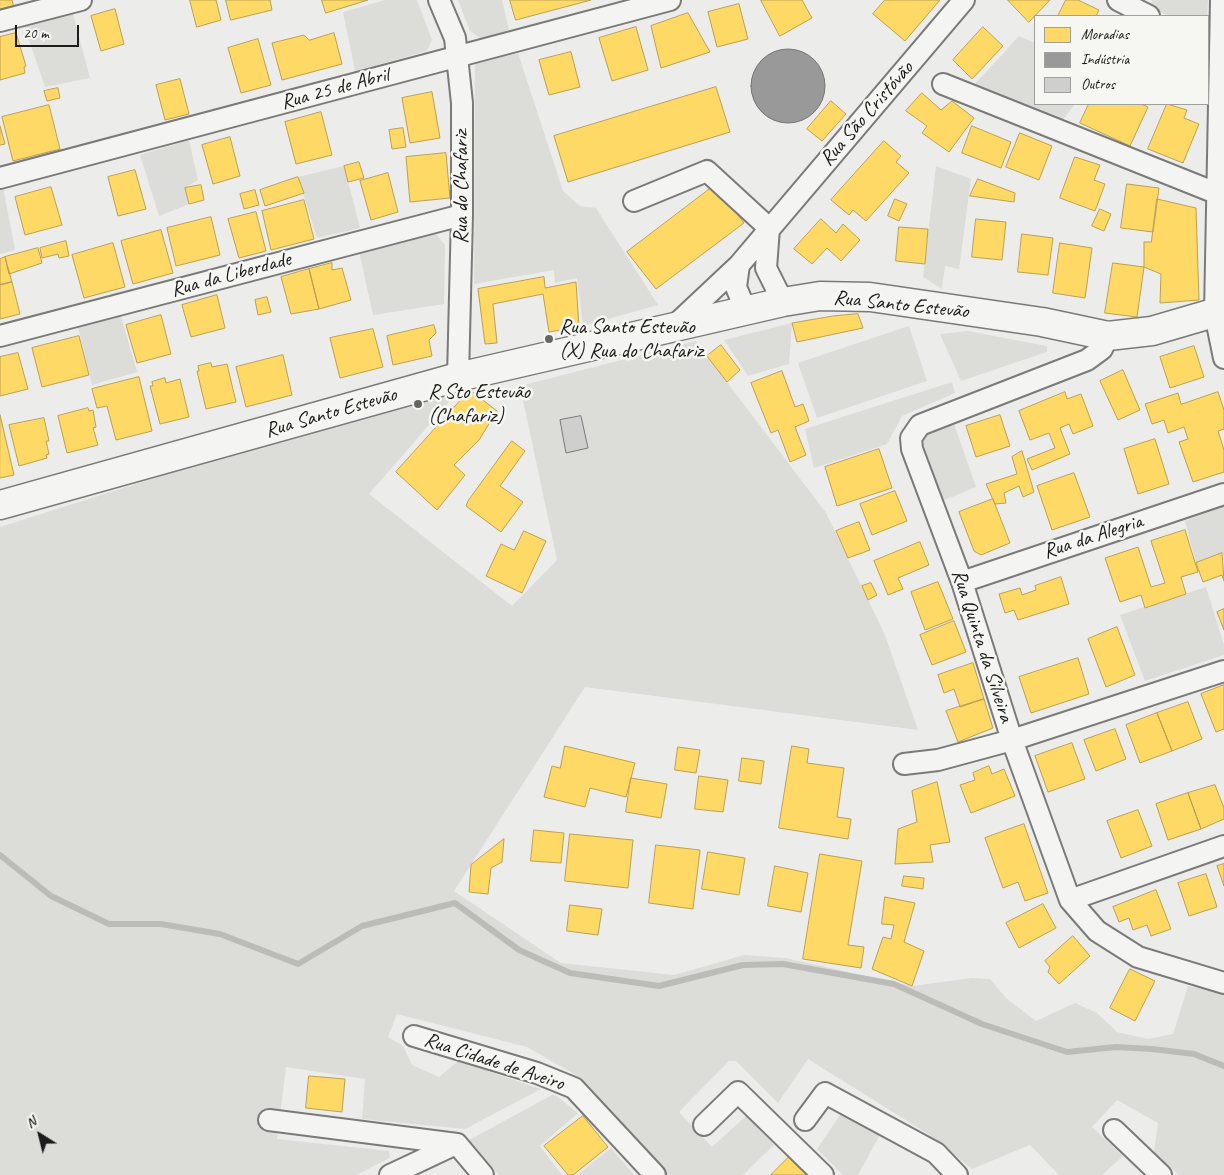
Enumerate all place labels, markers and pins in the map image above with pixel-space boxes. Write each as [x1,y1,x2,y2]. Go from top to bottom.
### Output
place label: Rua Santo Estevão (X) Rua do Chafariz [559,314,703,364]
marker: Rua Santo Estevão (X) Rua do Chafariz [543,333,555,345]
place label: R Sto Estevão (Chafariz) [428,379,530,429]
marker: R Sto Estevão (Chafariz) [412,398,424,410]

